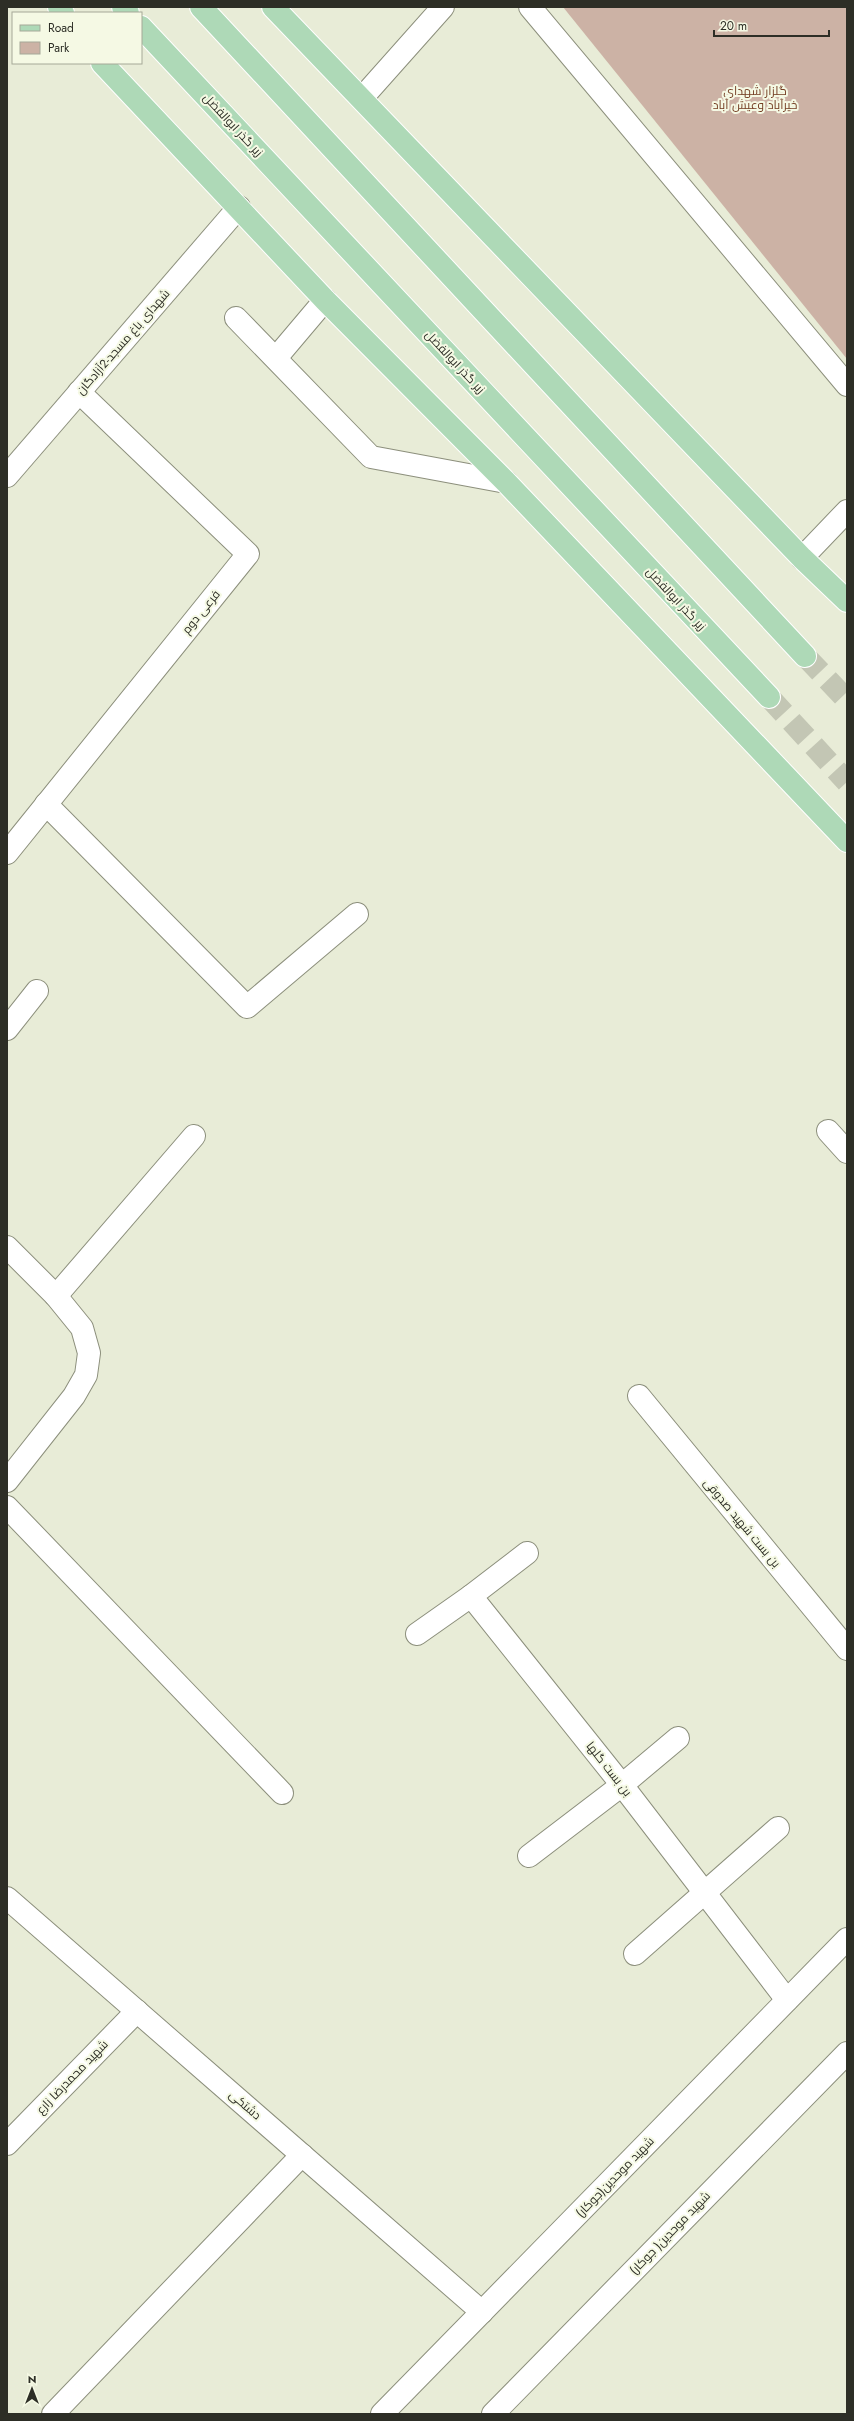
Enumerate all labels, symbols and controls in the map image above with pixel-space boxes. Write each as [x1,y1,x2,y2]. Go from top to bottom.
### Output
legend [12,12,142,64]
scale bar [714,12,829,38]
text: 20 m [720,17,747,35]
text: Road [48,19,74,37]
text: Park [48,39,70,57]
park label: گلزار شهدای خیرآباد وعیش آباد [713,82,797,114]
street label: زیر گذر ابوالفضل [199,89,267,161]
street label: شهدای‌ باغ مسجد-2آزادگان [72,285,174,399]
street label: زیر گذر ابوالفضل [421,326,489,398]
street label: زیر گذر ابوالفضل [642,563,710,635]
street label: فرعی دوم [178,586,224,638]
street label: بن بست شهید صدوقی [699,1474,785,1572]
street label: بن بست گلها [582,1738,636,1800]
street label: شهید محمدرضا زارع [32,2036,112,2118]
street label: دشتکی [225,2086,265,2124]
street label: شهید موحدین(جوکار) [572,2133,658,2221]
street label: شهید موحدین( جوکار) [625,2187,715,2279]
north arrow [12,2369,52,2409]
text: N [28,2371,36,2387]

